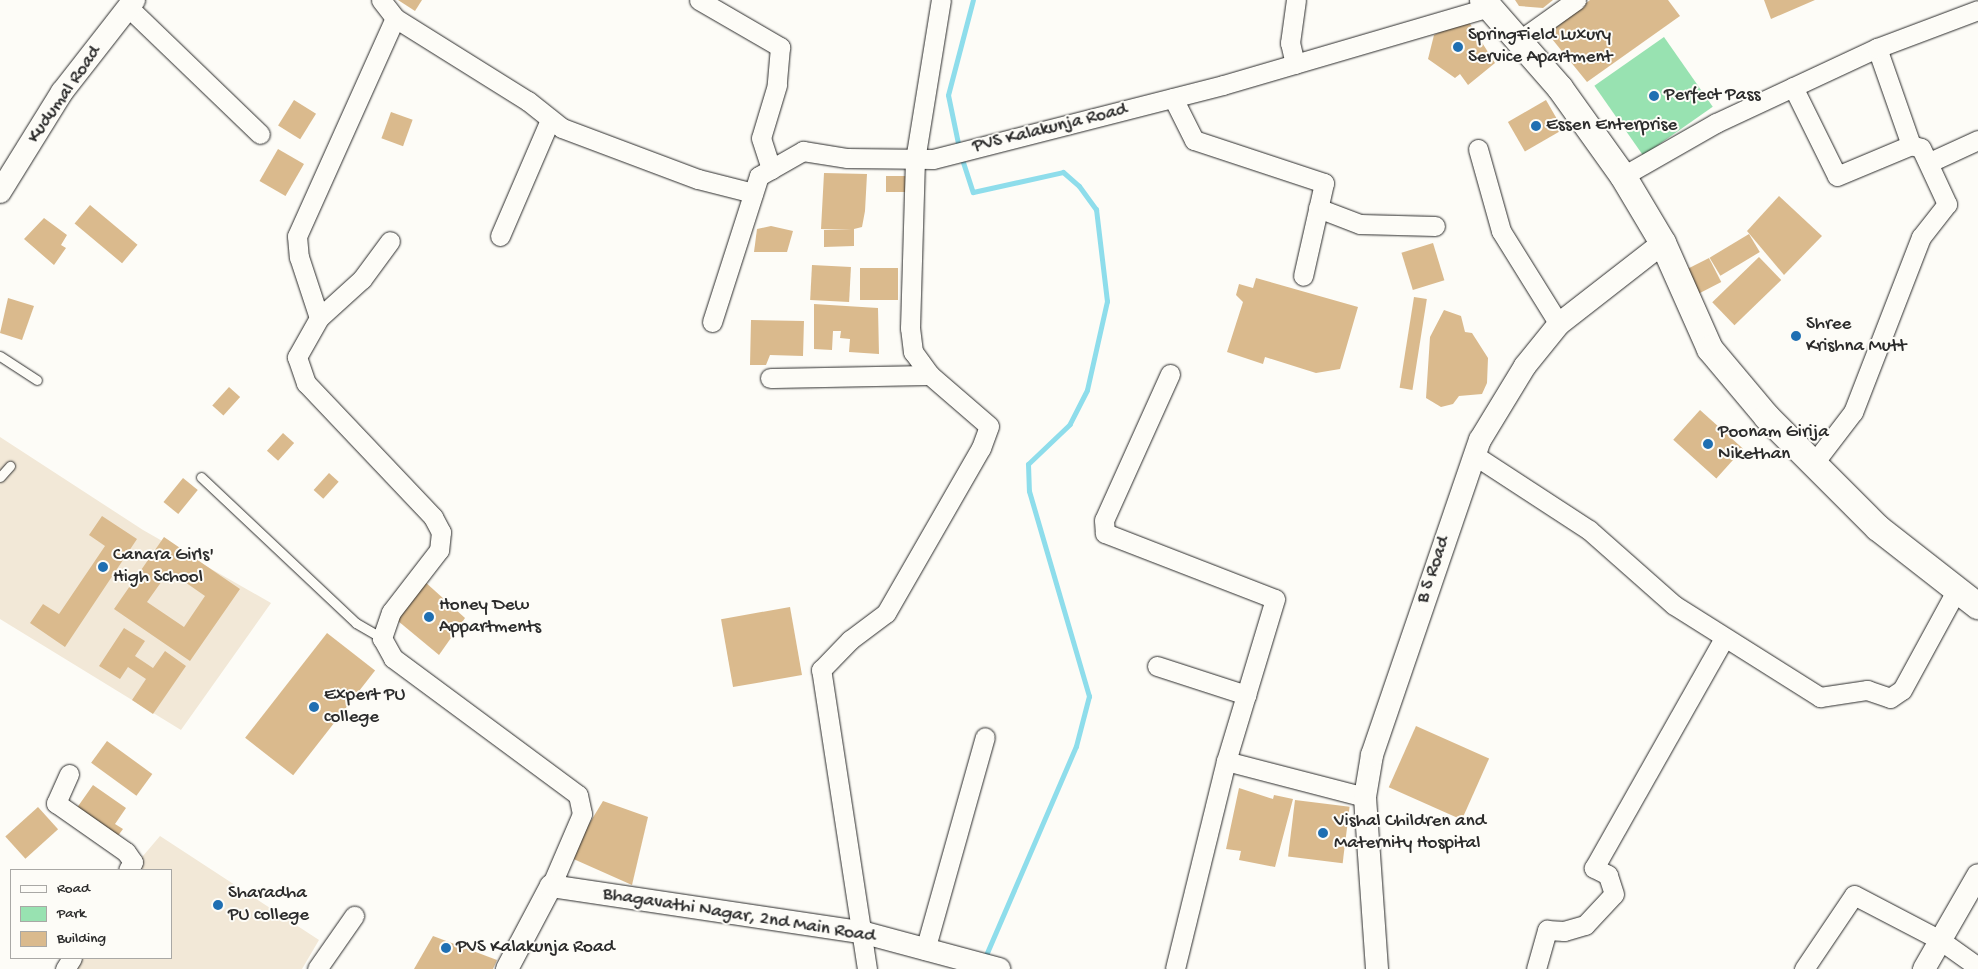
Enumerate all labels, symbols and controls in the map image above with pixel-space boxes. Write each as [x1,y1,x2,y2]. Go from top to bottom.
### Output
place label: SpringField Luxury Service Apartment [1468,25,1612,69]
marker: SpringField Luxury Service Apartment [1452,41,1464,53]
street label: Kudumal Road [23,42,107,148]
place label: Perfect Pass [1664,85,1760,107]
marker: Perfect Pass [1648,90,1660,102]
street label: PVS Kalakunja Road [970,99,1130,159]
place label: Essen Enterprise [1546,115,1677,137]
marker: Essen Enterprise [1530,120,1542,132]
place label: Shree Krishna Mutt [1806,314,1906,358]
marker: Shree Krishna Mutt [1790,330,1802,342]
place label: Poonam Girija Nikethan [1718,422,1829,466]
marker: Poonam Girija Nikethan [1702,438,1714,450]
street label: B S Road [1412,534,1456,606]
place label: Canara Girls' High School [113,545,214,589]
marker: Canara Girls' High School [97,561,109,573]
place label: Honey Dew Appartments [439,595,541,639]
marker: Honey Dew Appartments [423,611,435,623]
place label: Expert PU college [324,685,405,729]
marker: Expert PU college [308,701,320,713]
place label: Vishal Children and Maternity Hospital [1334,811,1486,855]
marker: Vishal Children and Maternity Hospital [1316,826,1330,840]
legend [10,869,172,959]
text: Road [57,880,90,898]
place label: Sharadha PU college [228,883,309,927]
street label: Bhagavathi Nagar, 2nd Main Road [601,883,877,949]
marker: Sharadha PU college [212,899,224,911]
text: Park [57,905,86,923]
text: Building [57,930,106,948]
place label: PVS Kalakunja Road [456,937,615,959]
marker: PVS Kalakunja Road [440,942,452,954]

